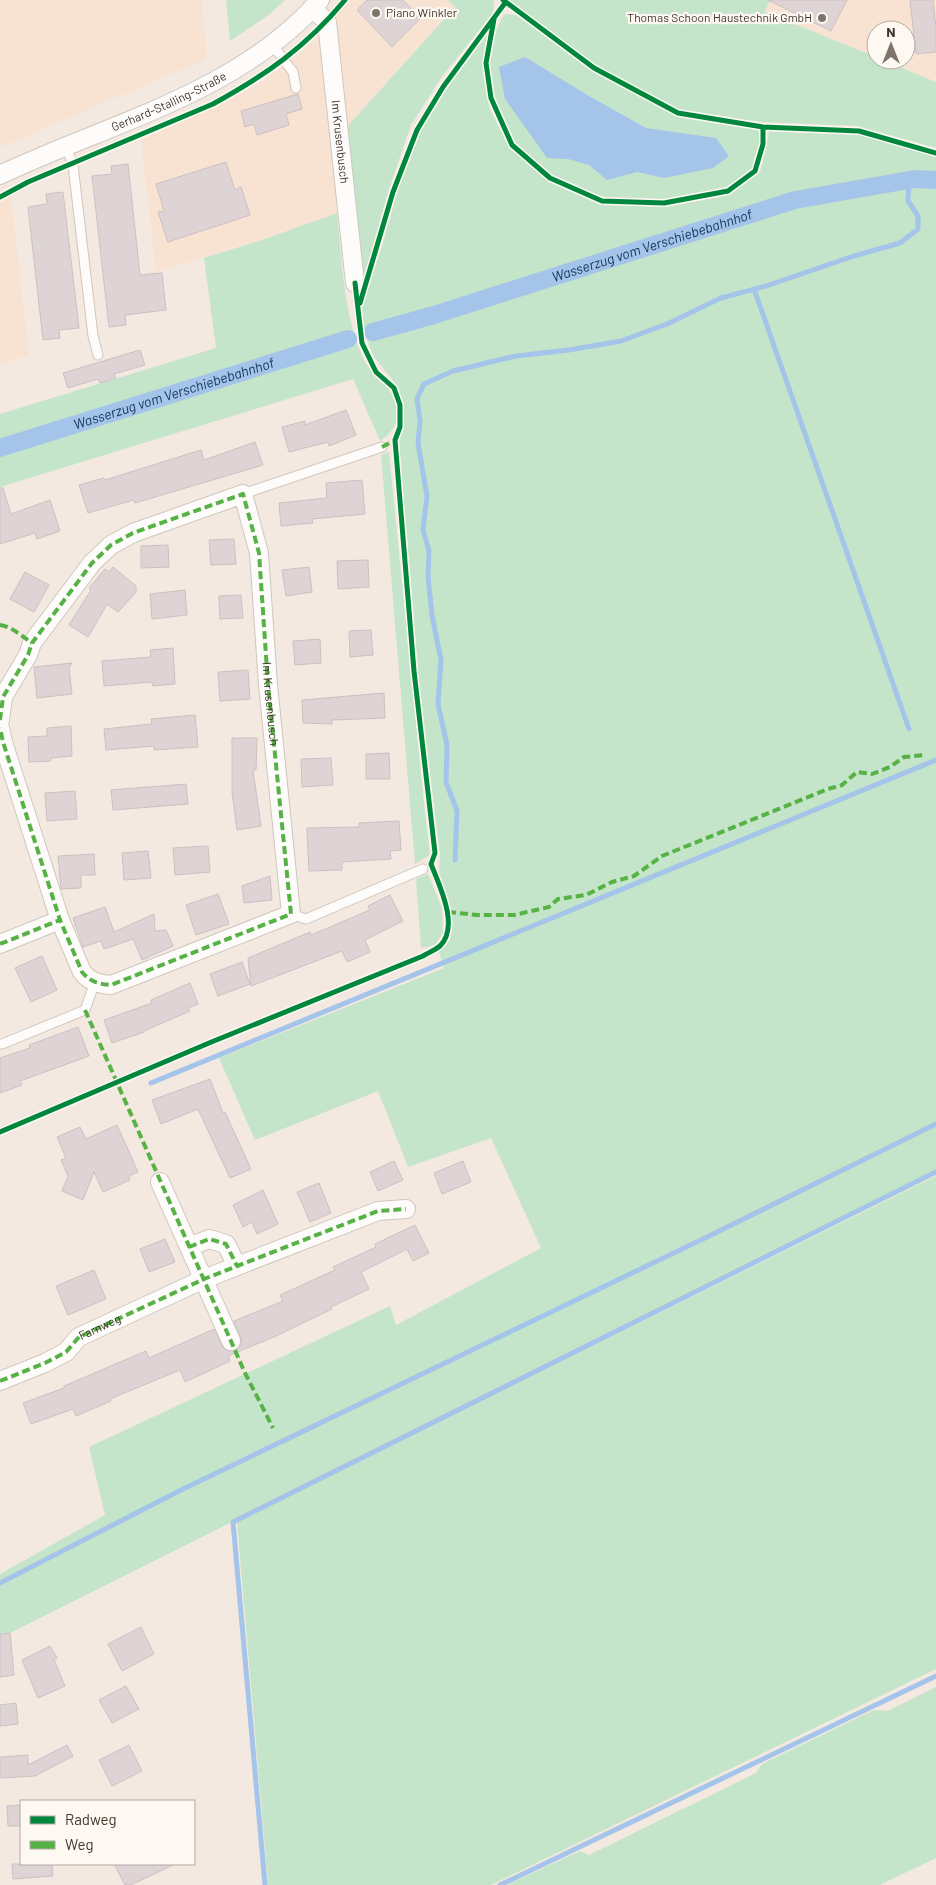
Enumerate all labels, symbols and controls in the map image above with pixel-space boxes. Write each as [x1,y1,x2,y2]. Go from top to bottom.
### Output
place label: Piano Winkler [386,5,458,19]
marker: Piano Winkler [370,7,382,19]
place label: Thomas Schoon Haustechnik GmbH [627,10,812,24]
marker: Thomas Schoon Haustechnik GmbH [816,12,828,24]
north arrow [866,20,916,70]
text: N [886,23,896,40]
street label: Gerhard-Stalling-Straße [109,68,228,133]
street label: Im Krusenbusch [329,99,352,184]
water label: Wasserzug vom Verschiebebahnhof [549,205,755,285]
water label: Wasserzug vom Verschiebebahnhof [71,353,277,433]
street label: Im Krusenbusch [260,662,282,746]
street label: Farnweg [76,1311,123,1342]
legend [20,1800,195,1865]
text: Radweg [65,1810,117,1828]
text: Weg [65,1835,93,1853]

